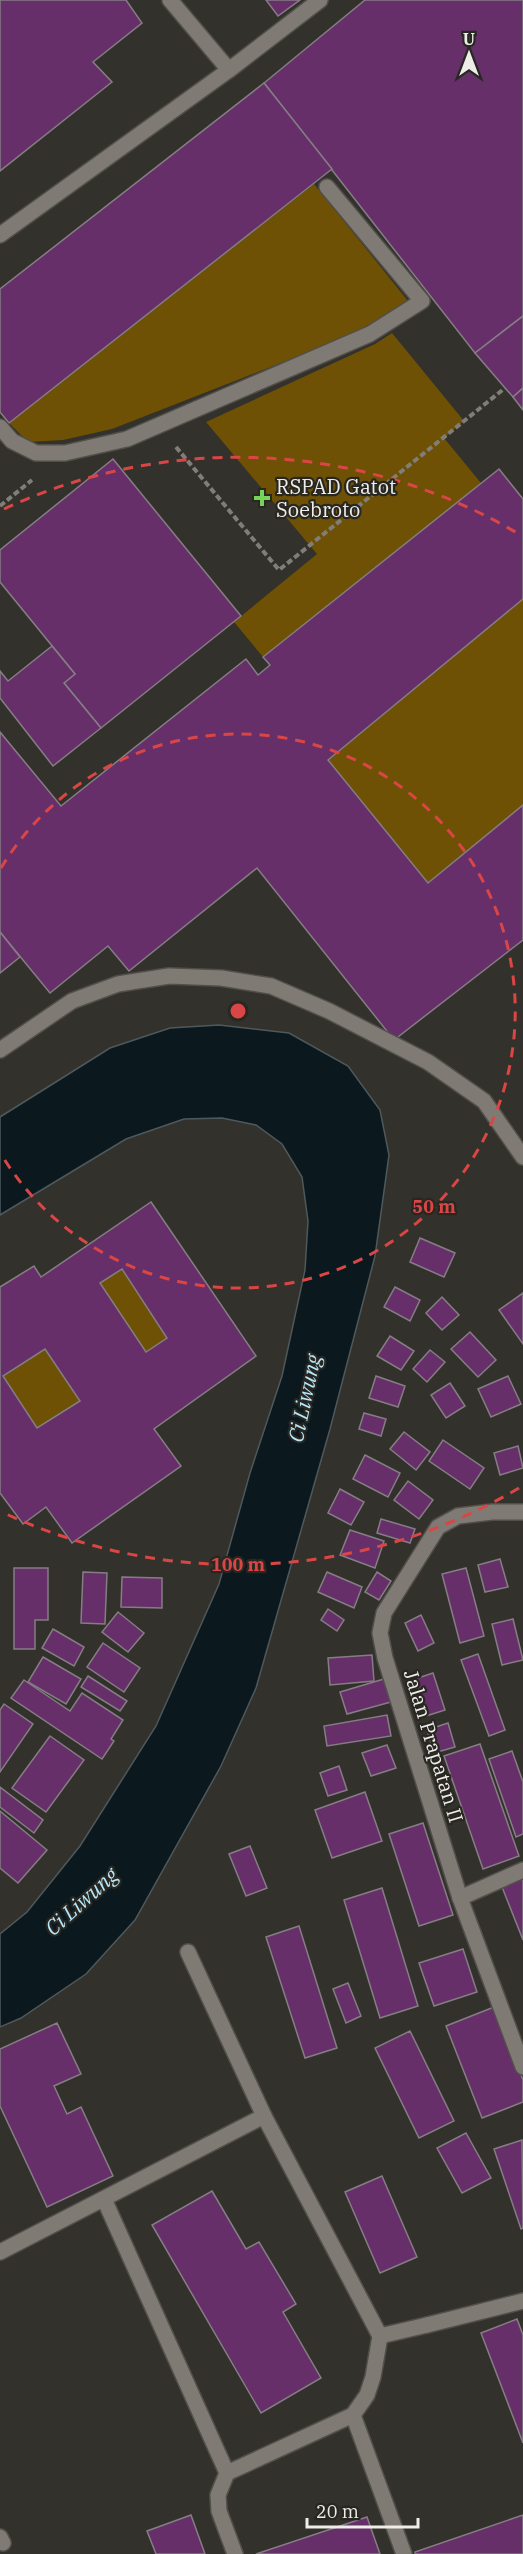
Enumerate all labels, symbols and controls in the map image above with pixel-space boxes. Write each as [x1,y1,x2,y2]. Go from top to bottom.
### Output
north arrow [439,24,499,84]
text: U [463,29,475,49]
place label: RSPAD Gatot Soebroto [276,473,396,523]
marker: RSPAD Gatot Soebroto [253,489,271,507]
centre of rings [228,1001,248,1021]
text: 50 m [412,1195,456,1218]
water label: Ci Liwung [281,1350,327,1445]
text: 100 m [211,1553,266,1576]
street label: Jalan Prapatan II [398,1666,470,1826]
water label: Ci Liwung [38,1860,124,1941]
scale bar [307,2491,418,2529]
text: 20 m [316,2500,359,2523]

